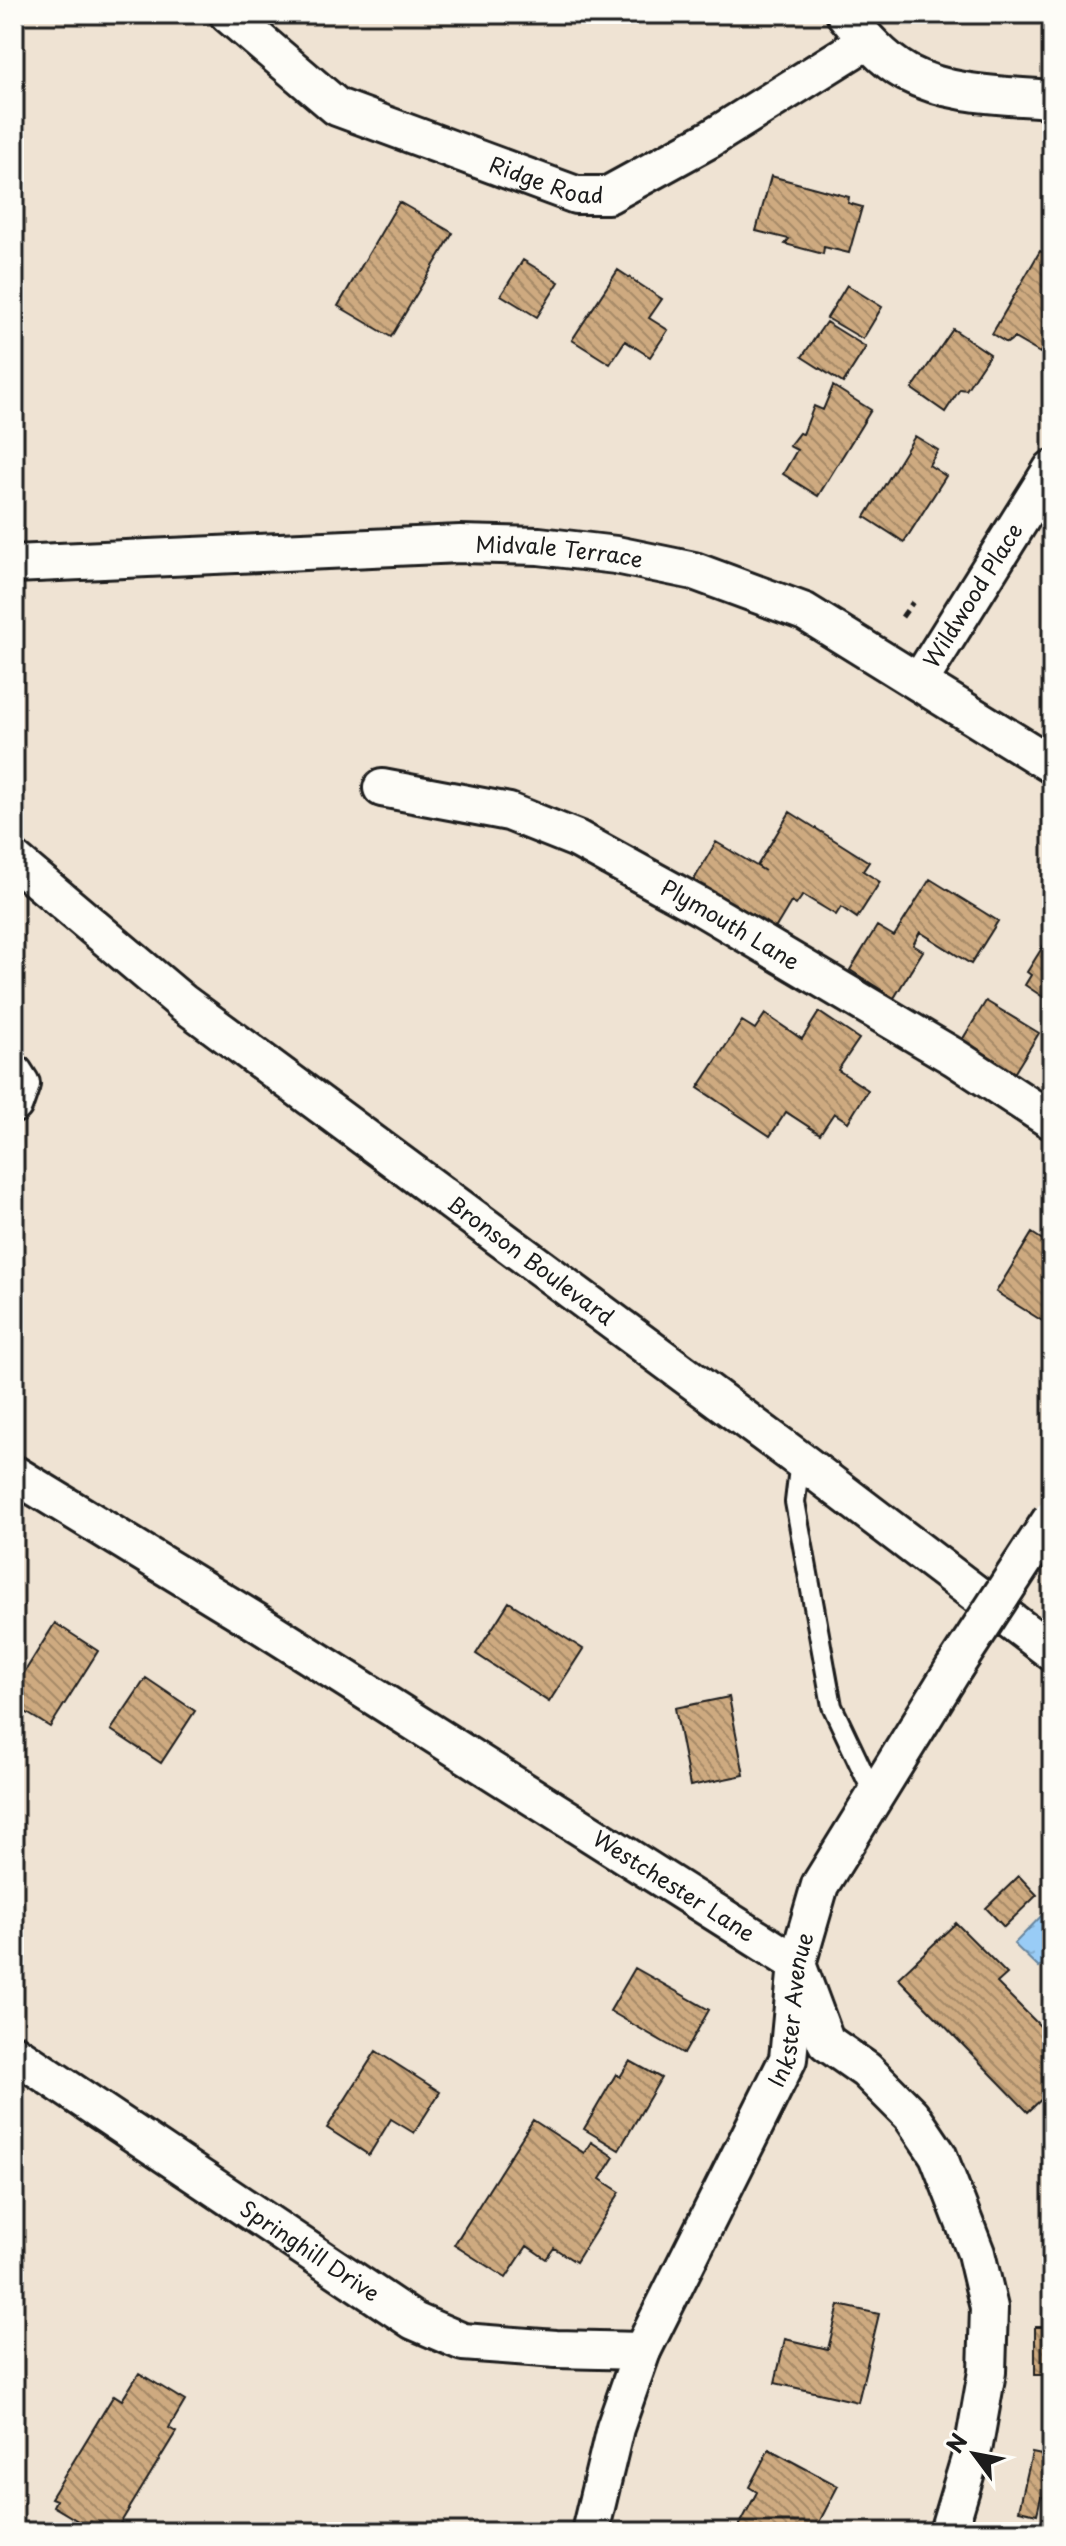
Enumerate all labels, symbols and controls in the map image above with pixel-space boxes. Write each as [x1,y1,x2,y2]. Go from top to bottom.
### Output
street label: Ridge Road [485,147,603,210]
street label: Wildwood Place [914,516,1030,674]
street label: Midvale Terrace [475,526,646,575]
street label: Plymouth Lane [655,870,807,977]
street label: Bronson Boulevard [441,1186,622,1332]
street label: Westchester Lane [587,1821,762,1949]
street label: Inkster Avenue [759,1928,820,2092]
street label: Springhill Drive [234,2191,387,2309]
north arrow [934,2414,1014,2494]
text: N [937,2426,974,2459]

